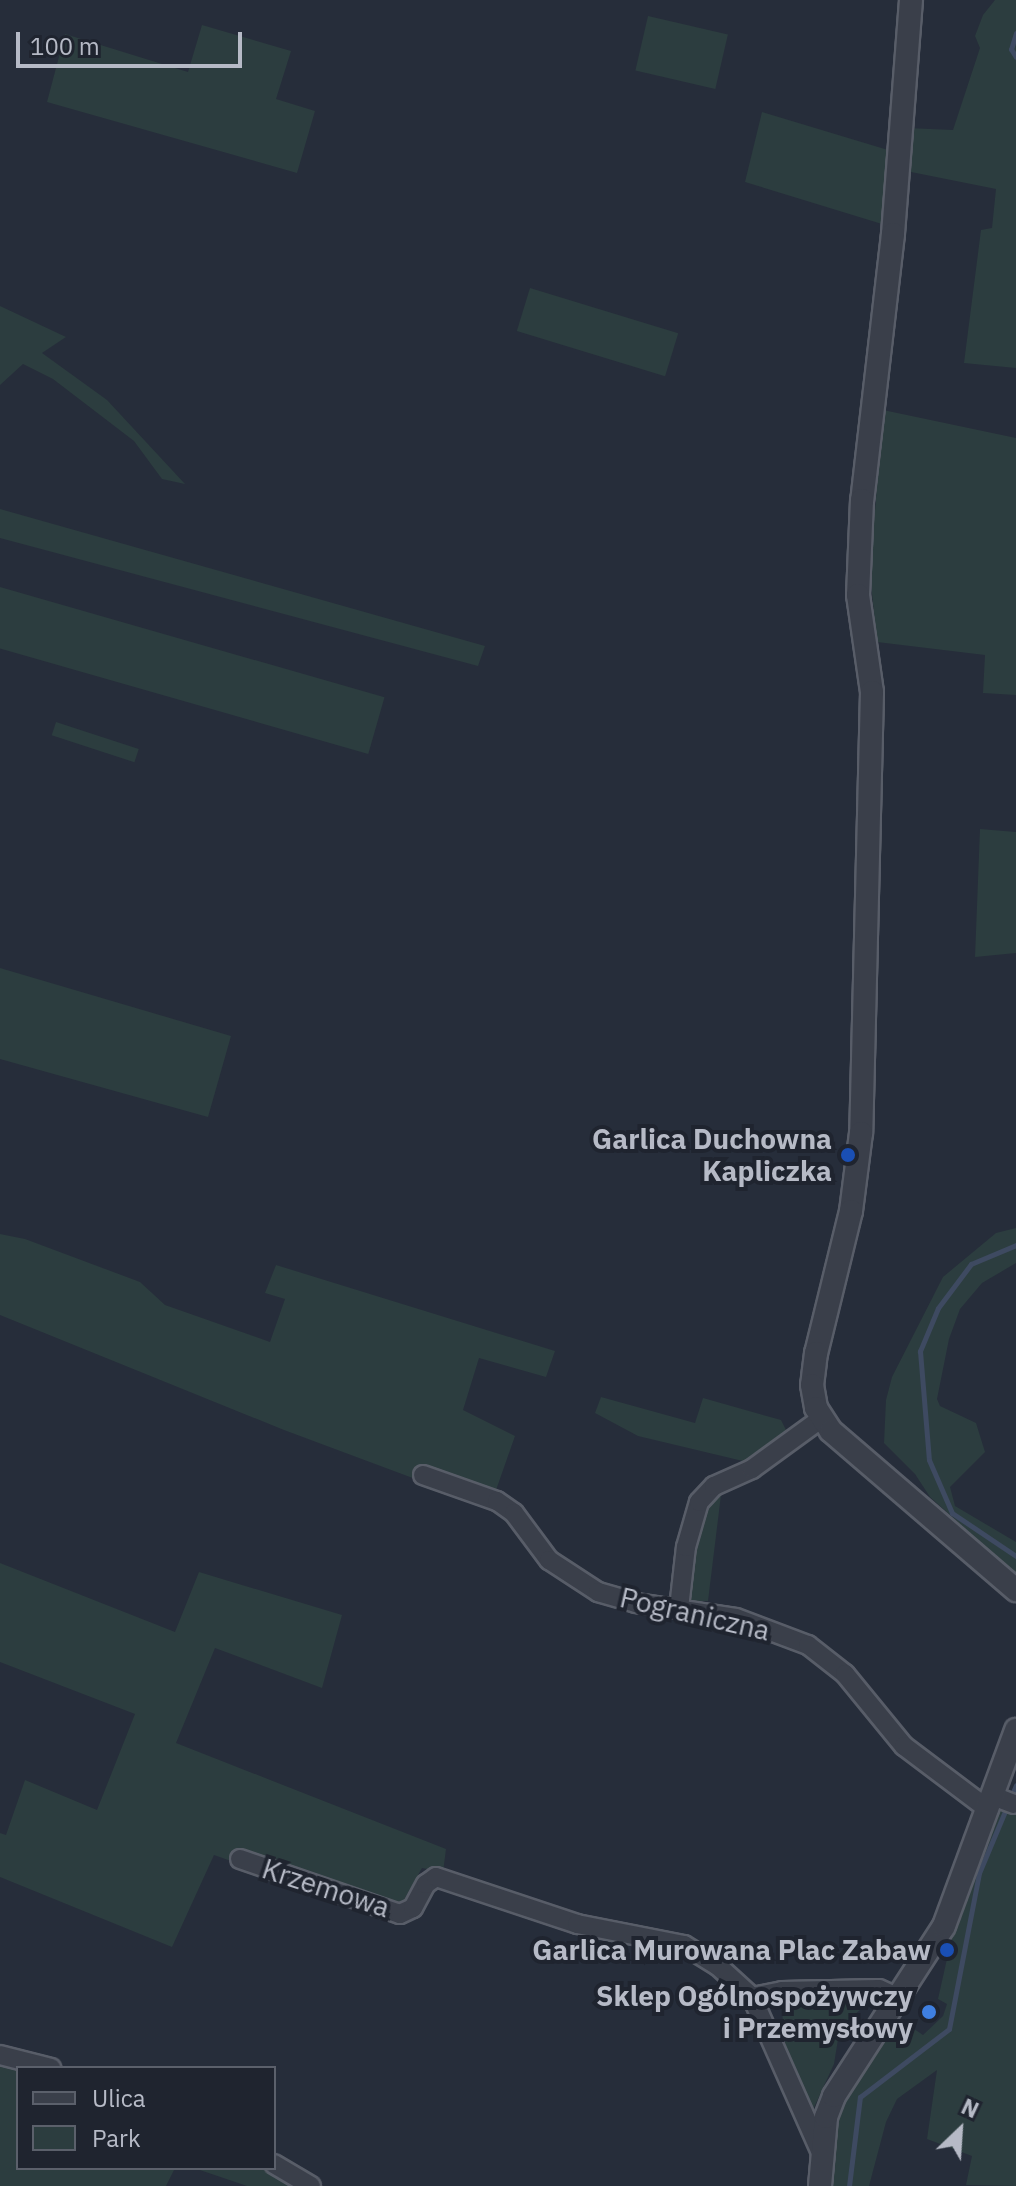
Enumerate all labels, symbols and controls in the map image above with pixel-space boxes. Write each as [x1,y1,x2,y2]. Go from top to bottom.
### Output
scale bar [20,16,246,66]
text: 100 m [30,30,100,62]
place label: Garlica Duchowna Kapliczka [592,1122,832,1188]
marker: Garlica Duchowna Kapliczka [839,1146,857,1164]
street label: Pograniczna [617,1580,773,1648]
street label: Krzemowa [258,1852,394,1924]
place label: Garlica Murowana Plac Zabaw [532,1933,931,1967]
marker: Garlica Murowana Plac Zabaw [938,1941,956,1959]
place label: Sklep Ogólnospożywczy i Przemysłowy [596,1979,913,2045]
marker: Sklep Ogólnospożywczy i Przemysłowy [920,2003,938,2021]
legend [16,2066,276,2170]
text: Ulica [92,2082,146,2114]
north arrow [920,2090,1000,2170]
text: N [957,2091,984,2124]
text: Park [92,2122,141,2154]

